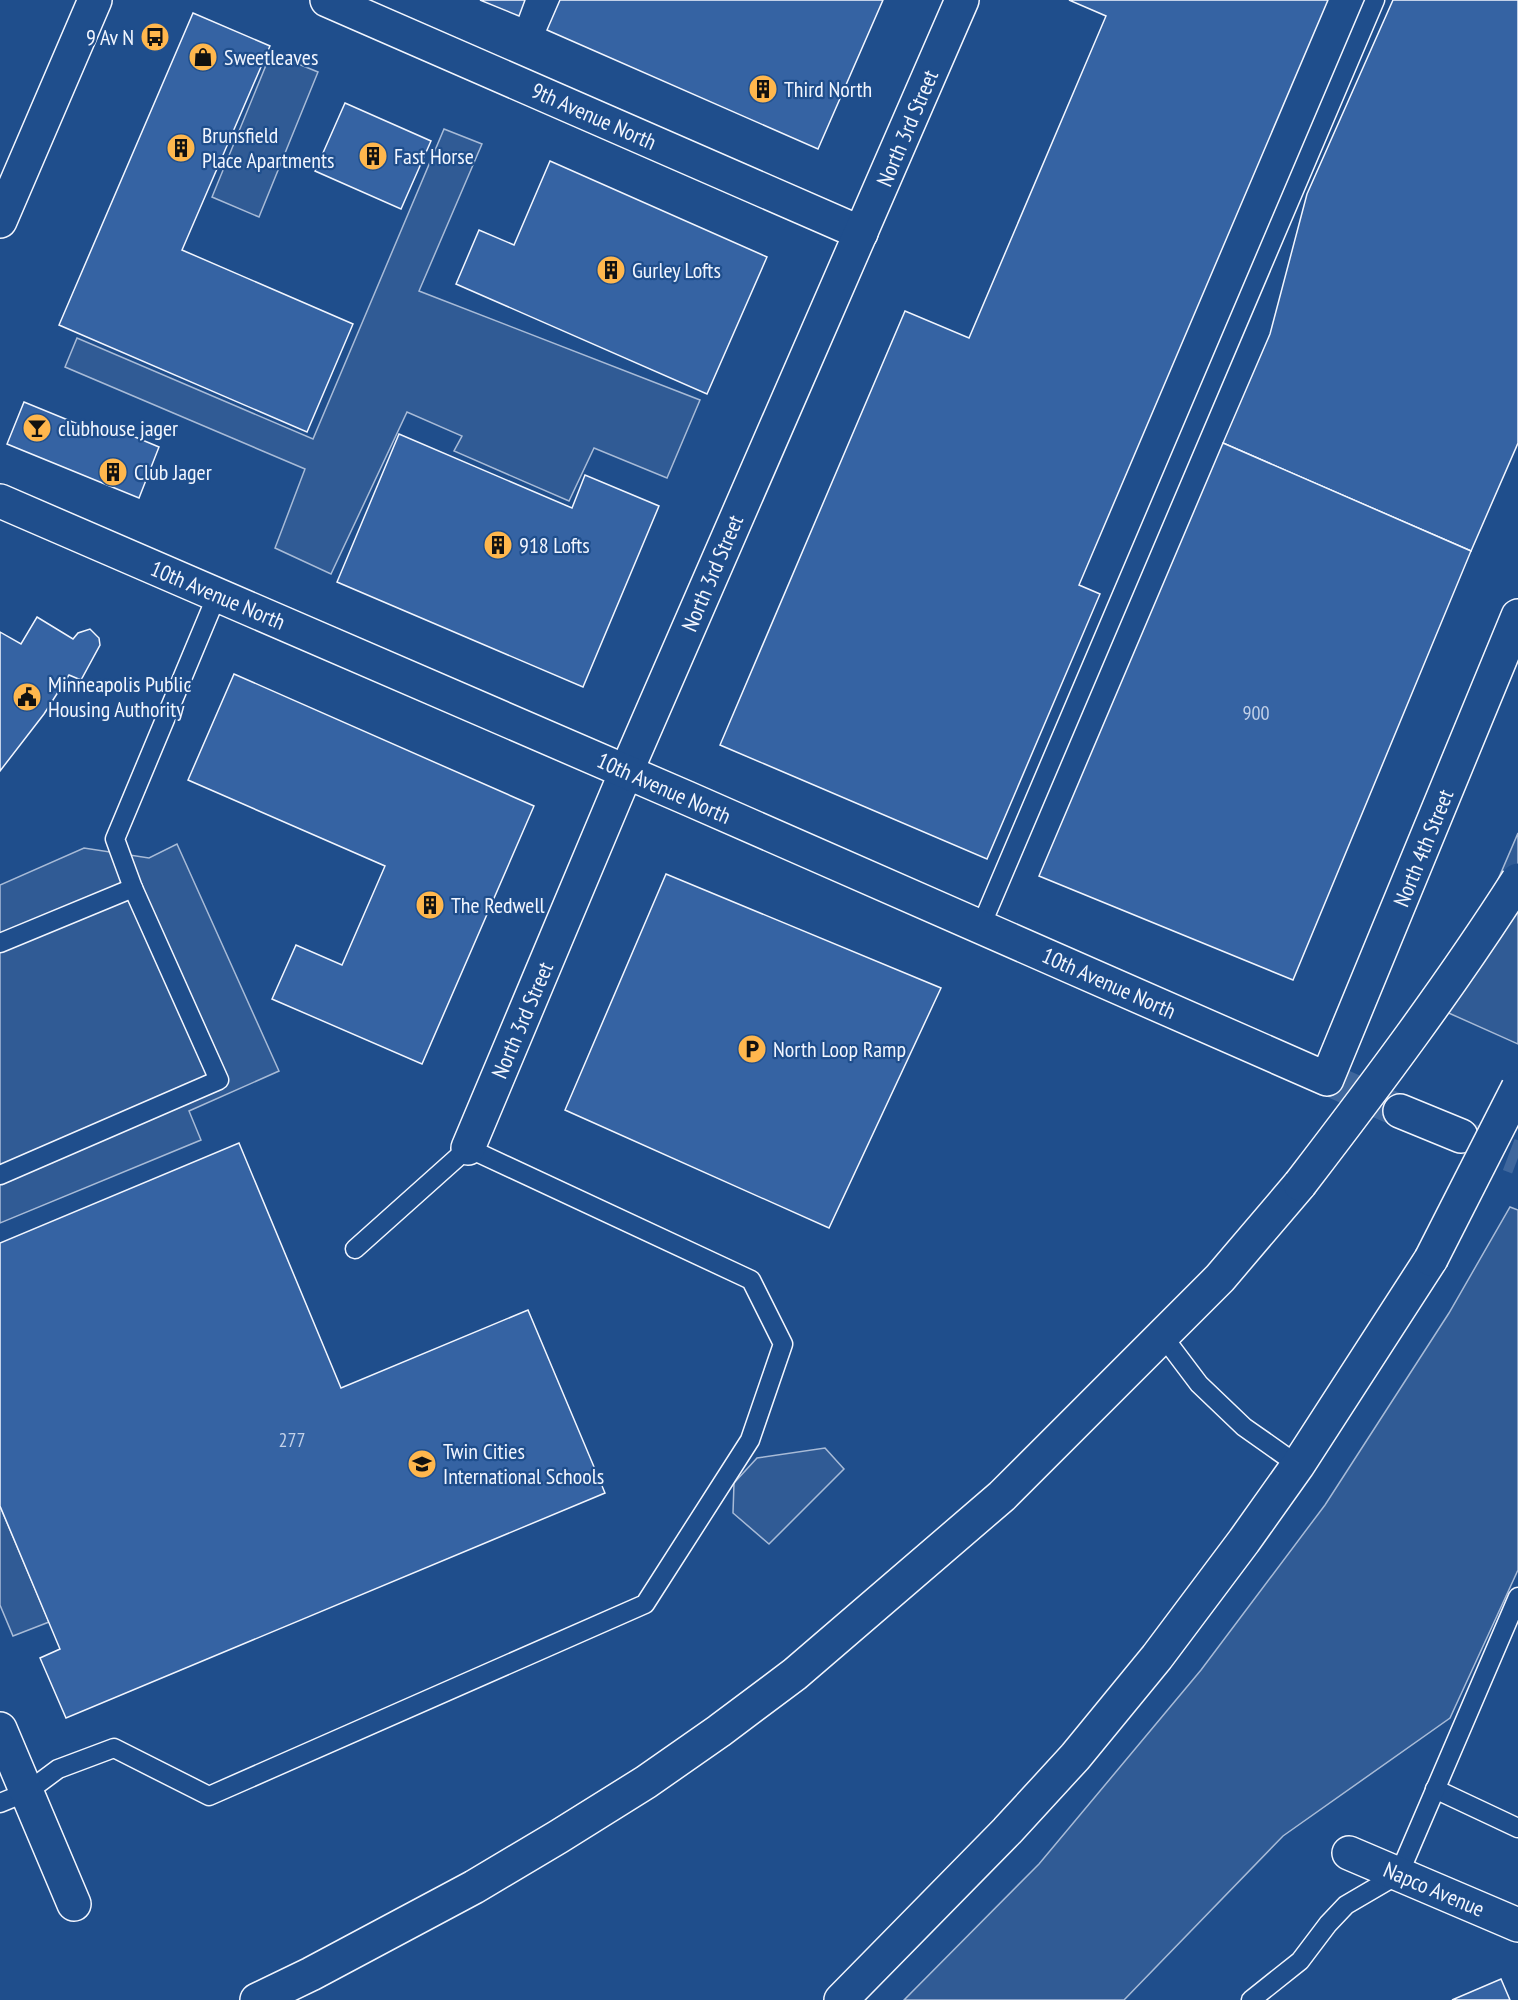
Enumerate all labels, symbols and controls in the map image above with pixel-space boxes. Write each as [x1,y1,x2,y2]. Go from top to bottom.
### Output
bus stop icon: 9 Av N [139,21,171,53]
place label: 9 Av N [86,23,134,51]
shop icon: Sweetleaves [187,41,219,73]
place label: Sweetleaves [224,43,318,71]
street label: North 3rd Street [870,65,944,191]
building icon: Third North [747,73,779,105]
place label: Third North [784,75,872,103]
street label: 9th Avenue North [527,76,661,156]
place label: Brunsfield Place Apartments [202,121,334,174]
building icon: Brunsfield Place Apartments [165,132,197,164]
building icon: Fast Horse [357,140,389,172]
place label: Fast Horse [394,142,474,170]
building icon: Gurley Lofts [595,254,627,286]
place label: Gurley Lofts [632,256,721,284]
bar icon: clubhouse jager [21,412,53,444]
place label: clubhouse jager [58,414,178,442]
building icon: Club Jager [97,456,129,488]
place label: Club Jager [134,458,212,486]
street label: North 3rd Street [675,510,749,636]
building icon: 918 Lofts [482,529,514,561]
place label: 918 Lofts [519,531,590,559]
street label: 10th Avenue North [146,554,290,636]
place label: Minneapolis Public Housing Authority [48,670,191,723]
public building icon: Minneapolis Public Housing Authority [11,681,43,713]
house number: 900 [1243,700,1270,726]
street label: 10th Avenue North [593,746,735,830]
street label: North 4th Street [1387,785,1459,911]
building icon: The Redwell [414,889,446,921]
place label: The Redwell [451,891,546,919]
street label: 10th Avenue North [1038,941,1180,1025]
street label: North 3rd Street [485,957,559,1083]
parking icon: North Loop Ramp [736,1033,768,1065]
place label: North Loop Ramp [773,1035,906,1063]
house number: 277 [279,1427,306,1453]
place label: Twin Cities International Schools [443,1437,604,1490]
school or university icon: Twin Cities International Schools [406,1448,438,1480]
street label: Napco Avenue [1379,1855,1489,1923]

